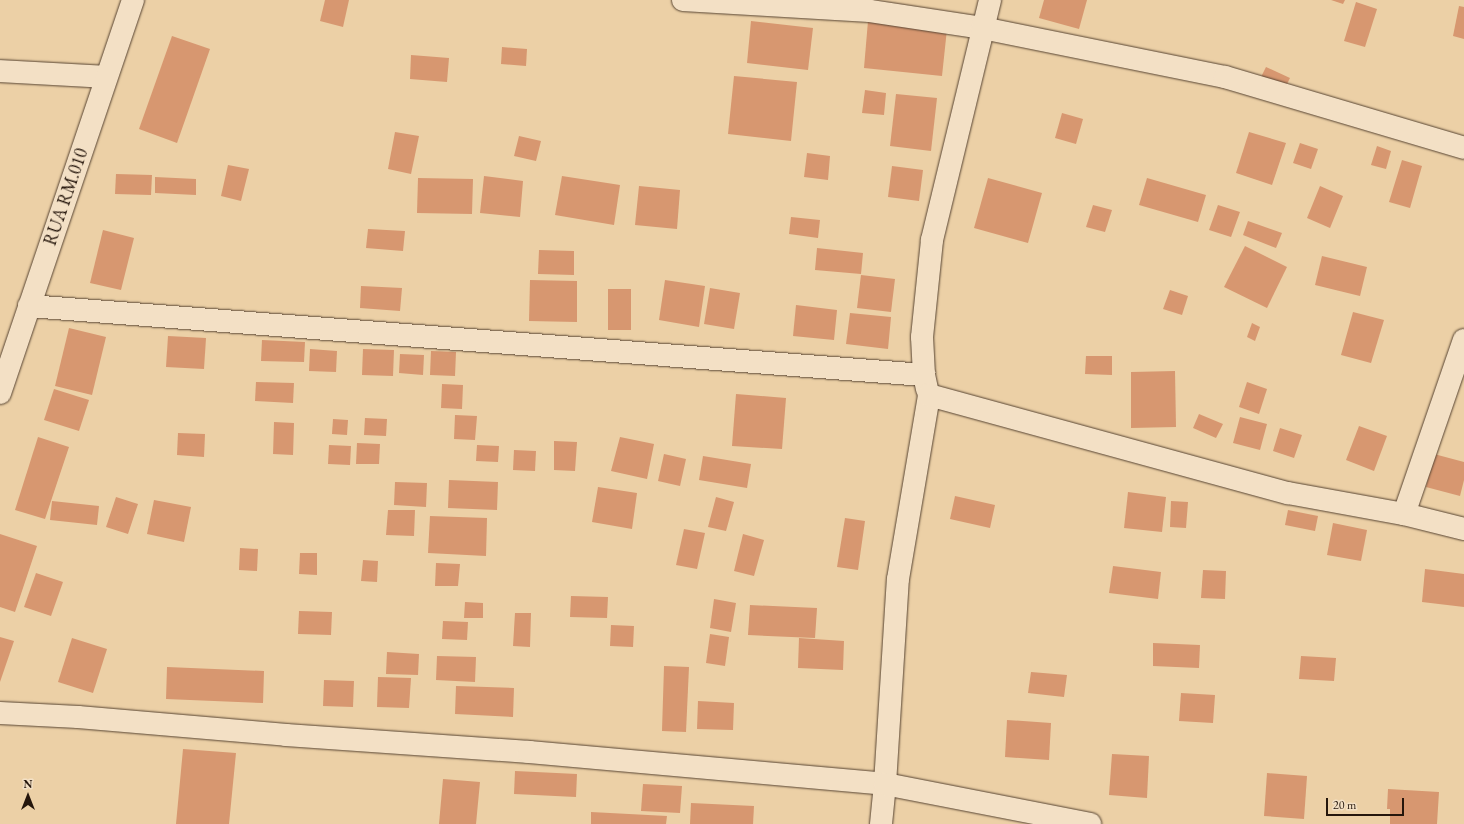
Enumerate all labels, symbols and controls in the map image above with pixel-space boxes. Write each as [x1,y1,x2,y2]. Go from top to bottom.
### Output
street label: RUA RM.010 [39,146,93,248]
north arrow [8,776,48,816]
text: N [24,777,32,791]
scale bar [1328,790,1406,816]
text: 20 m [1333,797,1356,813]

